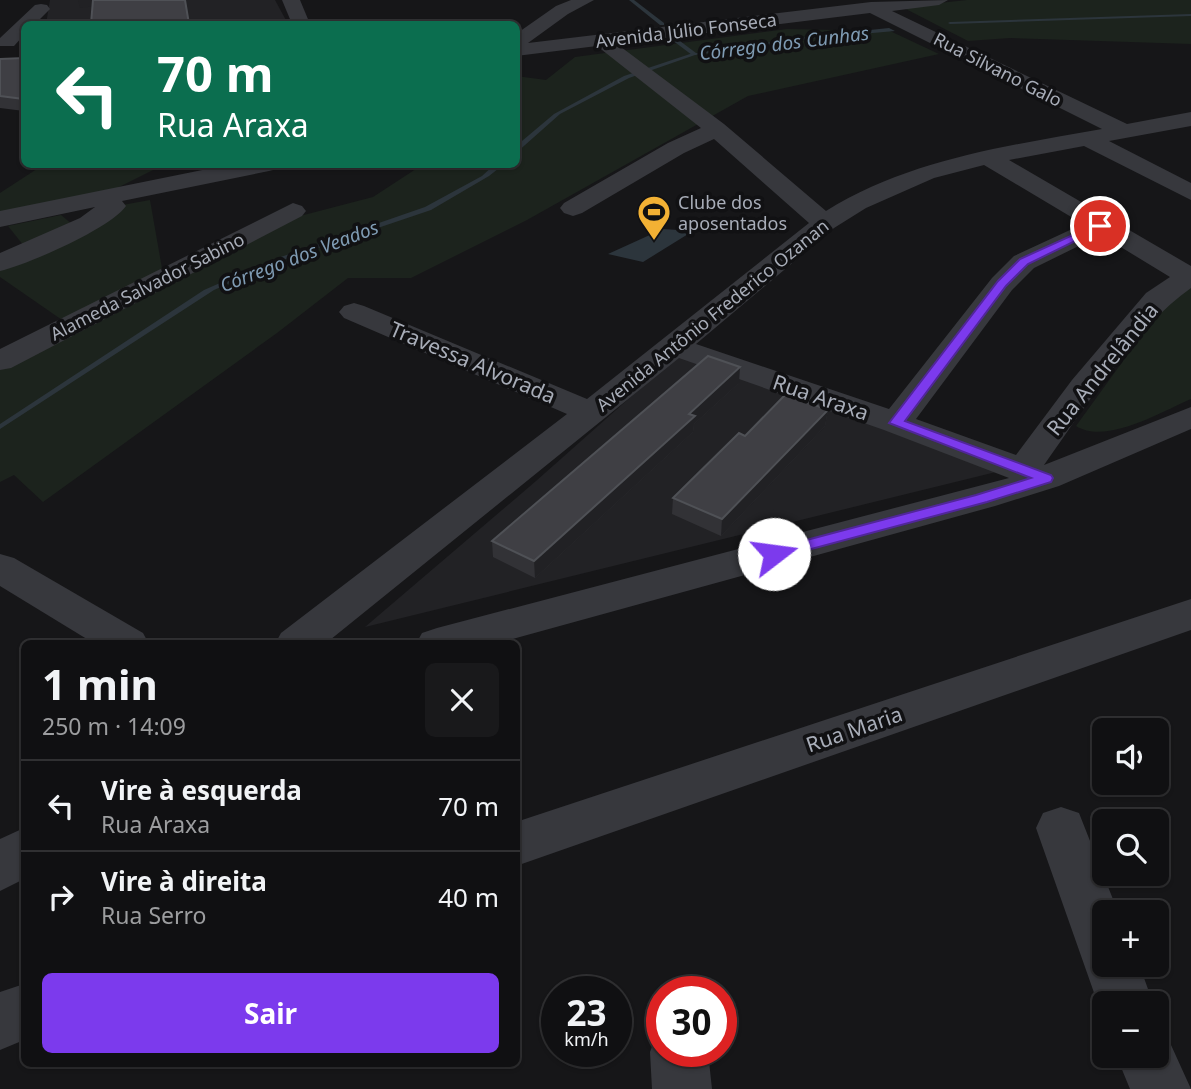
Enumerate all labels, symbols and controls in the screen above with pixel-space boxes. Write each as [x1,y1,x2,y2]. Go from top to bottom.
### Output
street label: Avenida Júlio Fonseca [594,7,778,53]
water label: Córrego dos Cunhas [698,20,870,66]
street label: Rua Silvano Galo [930,26,1066,112]
text: 70 m [157,40,274,106]
icon: left [42,49,133,140]
text: Rua Araxa [157,103,309,146]
place label: Clube dos aposentados [678,190,787,235]
sports icon: Clube dos aposentados [635,193,673,242]
pin [1070,196,1130,256]
icon: arrive [1081,207,1119,245]
water label: Córrego dos Veados [216,214,382,298]
street label: Avenida Antônio Frederico Ozanan [591,214,833,416]
street label: Alameda Salvador Sabino [46,227,248,345]
street label: Rua Andrelândia [1040,297,1164,441]
street label: Travessa Alvorada [386,314,560,410]
street label: Rua Araxa [769,368,873,426]
position arrow [737,517,811,591]
text: 1 min [42,655,158,712]
button: close [425,663,499,737]
street label: Rua Maria [802,699,906,759]
text: 250 m · 14:09 [42,710,186,742]
map controls [1092,718,1169,1068]
button: sound [1092,718,1169,795]
text: Vire à esquerda [101,772,302,808]
icon: left [42,787,80,825]
text: 70 m [438,788,499,824]
text: Rua Araxa [101,808,210,840]
button: search [1092,809,1169,886]
text: Vire à direita [101,863,267,899]
icon: right [42,878,80,916]
text: 40 m [438,879,499,915]
text: Rua Serro [101,899,206,931]
button: + [1092,900,1169,977]
button: Sair [42,973,499,1053]
speed limit sign: 30 [646,976,737,1067]
text: 23 [566,989,607,1036]
button: − [1092,991,1169,1068]
text: km/h [564,1027,609,1051]

